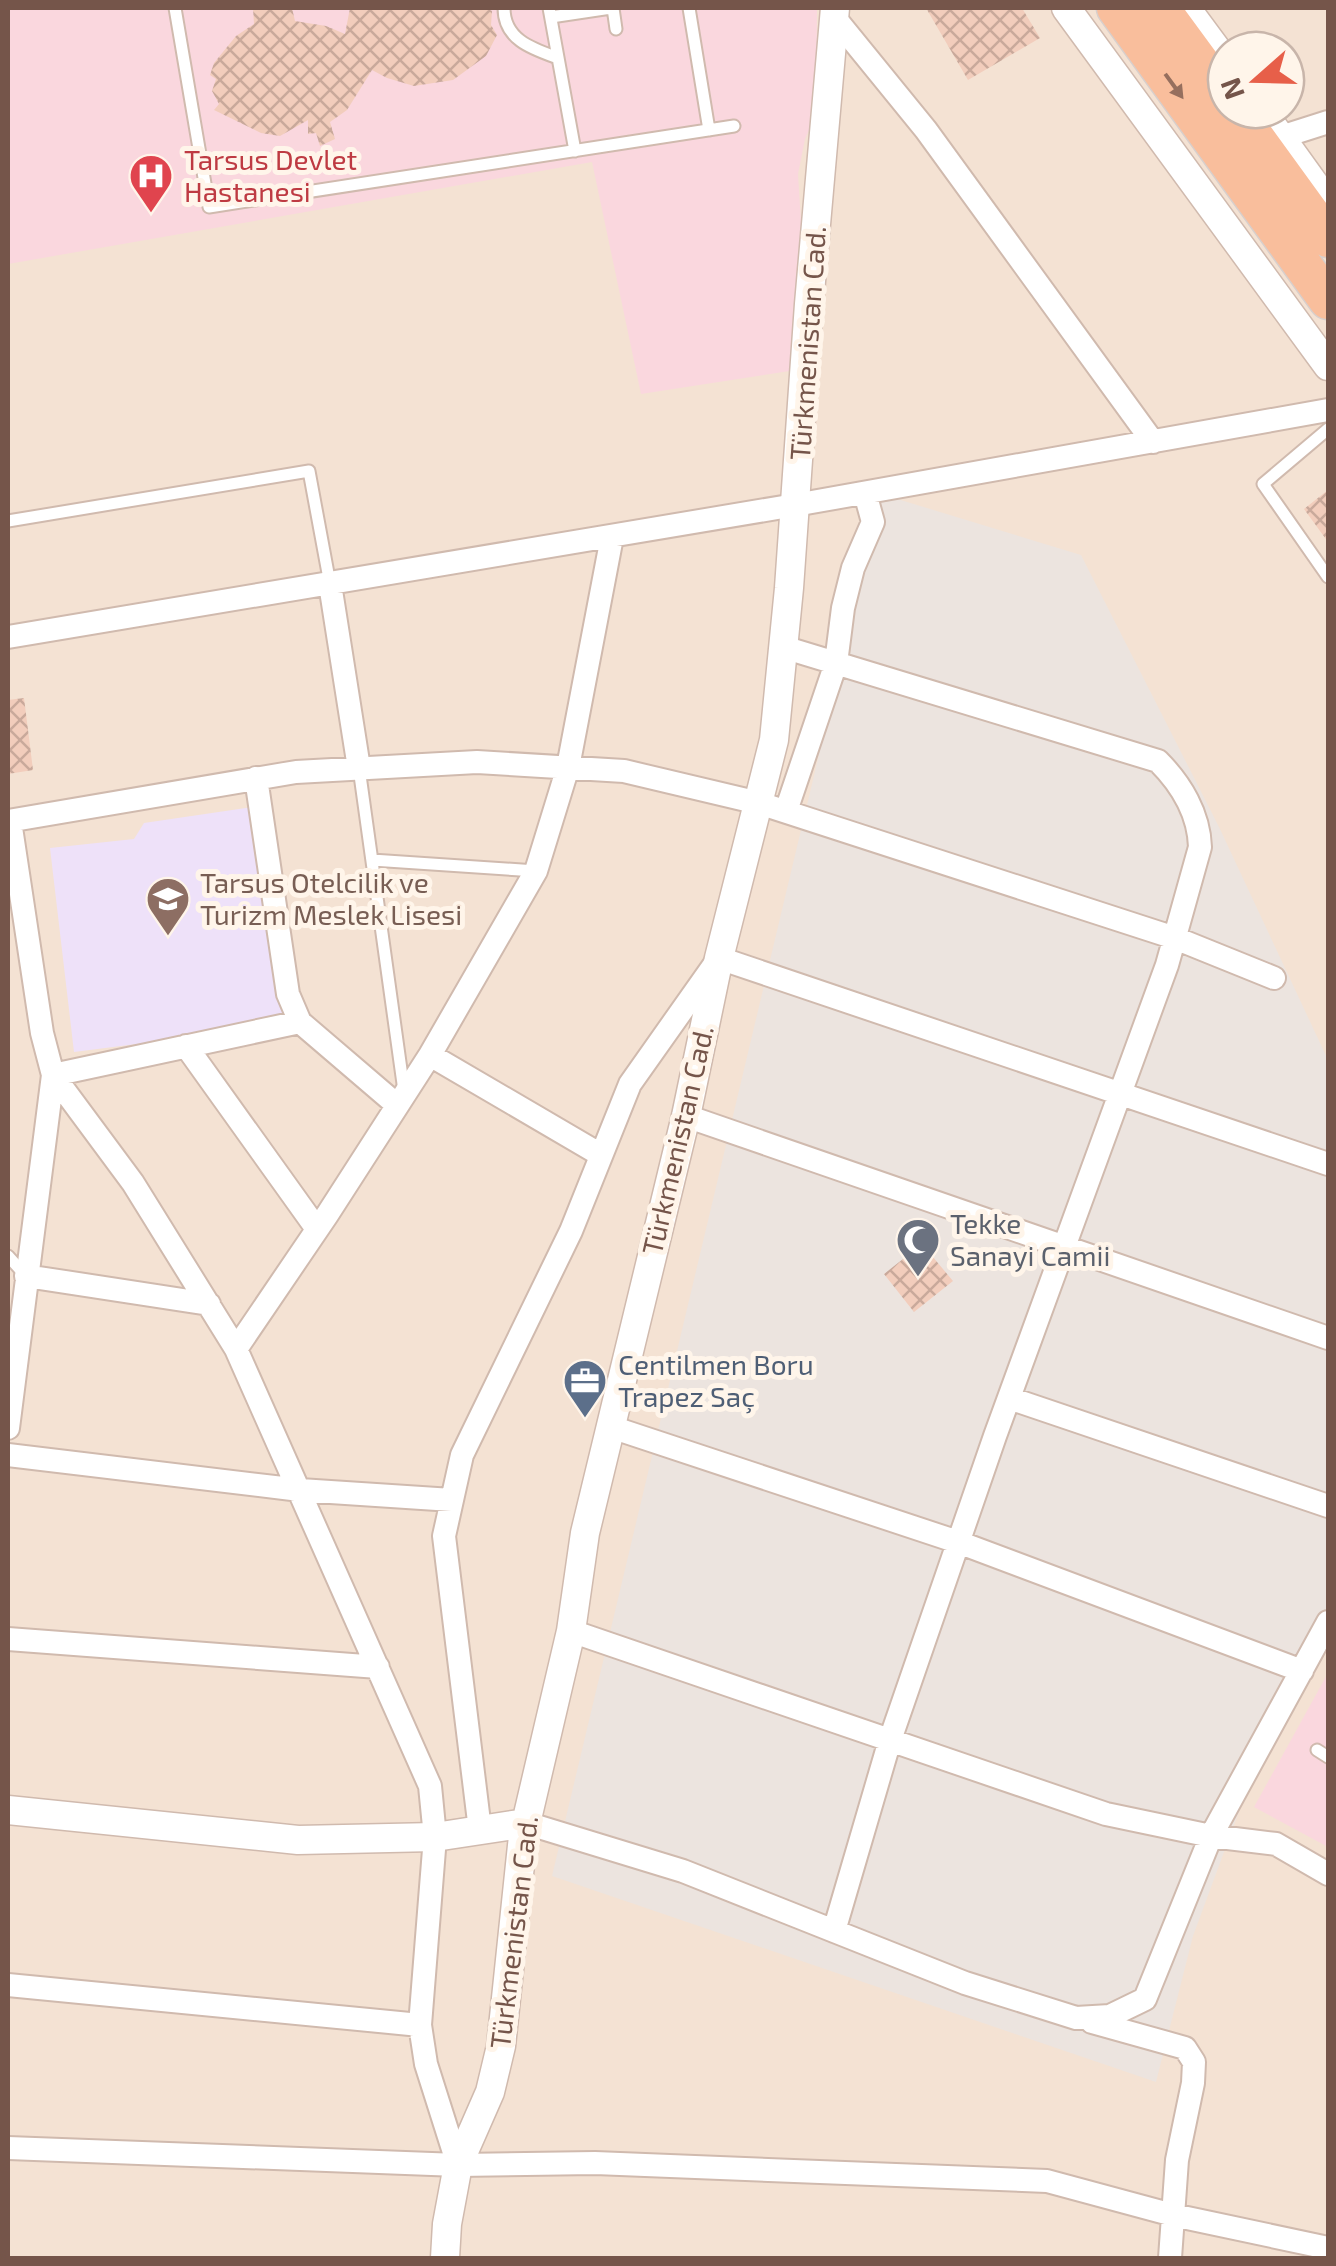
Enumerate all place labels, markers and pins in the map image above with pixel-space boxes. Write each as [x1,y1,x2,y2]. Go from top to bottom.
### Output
place label: Tarsus Devlet Hastanesi [184,142,357,208]
hospital icon: Tarsus Devlet Hastanesi [128,153,174,214]
place label: Tarsus Otelcilik ve Turizm Meslek Lisesi [200,865,462,931]
school or university icon: Tarsus Otelcilik ve Turizm Meslek Lisesi [145,876,191,937]
place label: Tekke Sanayi Camii [950,1206,1110,1272]
mosque icon: Tekke Sanayi Camii [895,1217,941,1278]
place label: Centilmen Boru Trapez Saç [618,1347,814,1414]
office icon: Centilmen Boru Trapez Saç [562,1358,608,1419]

